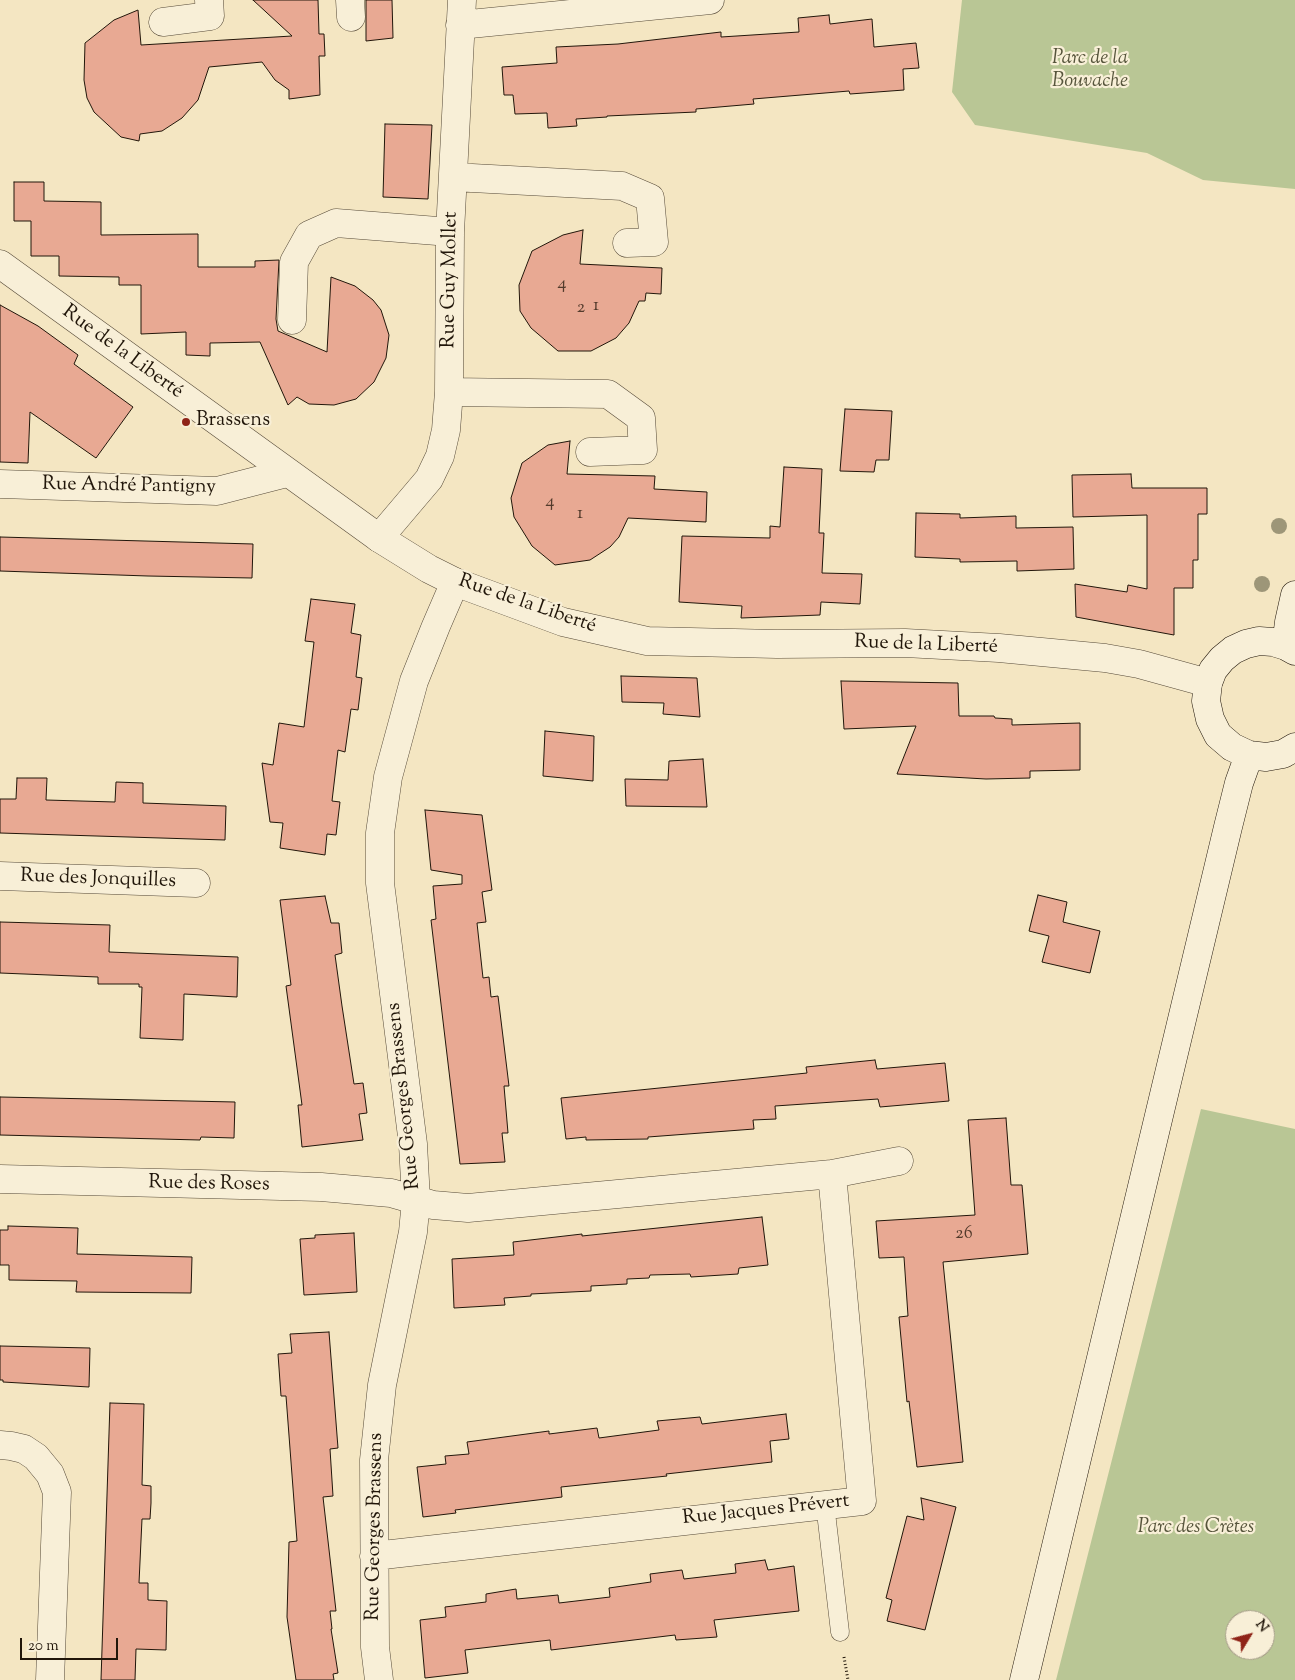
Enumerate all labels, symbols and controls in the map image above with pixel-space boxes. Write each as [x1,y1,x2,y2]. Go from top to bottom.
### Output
park label: Parc de la Bouvache [1052,48,1128,95]
street label: Rue Guy Mollet [438,211,464,349]
house number: 4 [557,274,567,296]
house number: 1 [593,296,599,318]
house number: 2 [577,298,585,320]
street label: Rue de la Liberté [57,301,187,405]
place label: Brassens [196,410,270,434]
marker: Brassens [180,416,192,428]
street label: Rue André Pantigny [42,473,216,501]
house number: 4 [545,492,555,514]
house number: 1 [577,504,583,526]
street label: Rue de la Liberté [455,570,599,640]
street label: Rue de la Liberté [854,631,998,661]
street label: Rue des Jonquilles [20,865,176,895]
street label: Rue Georges Brassens [383,1001,427,1191]
street label: Rue des Roses [148,1172,270,1198]
house number: 26 [955,1224,973,1246]
street label: Rue Georges Brassens [362,1433,390,1621]
street label: Rue Jacques Prévert [681,1490,851,1532]
park label: Parc des Crètes [1138,1517,1254,1541]
north arrow [1225,1610,1275,1660]
text: N [1250,1616,1273,1637]
scale bar [22,1628,120,1660]
text: 20 m [28,1636,59,1657]

